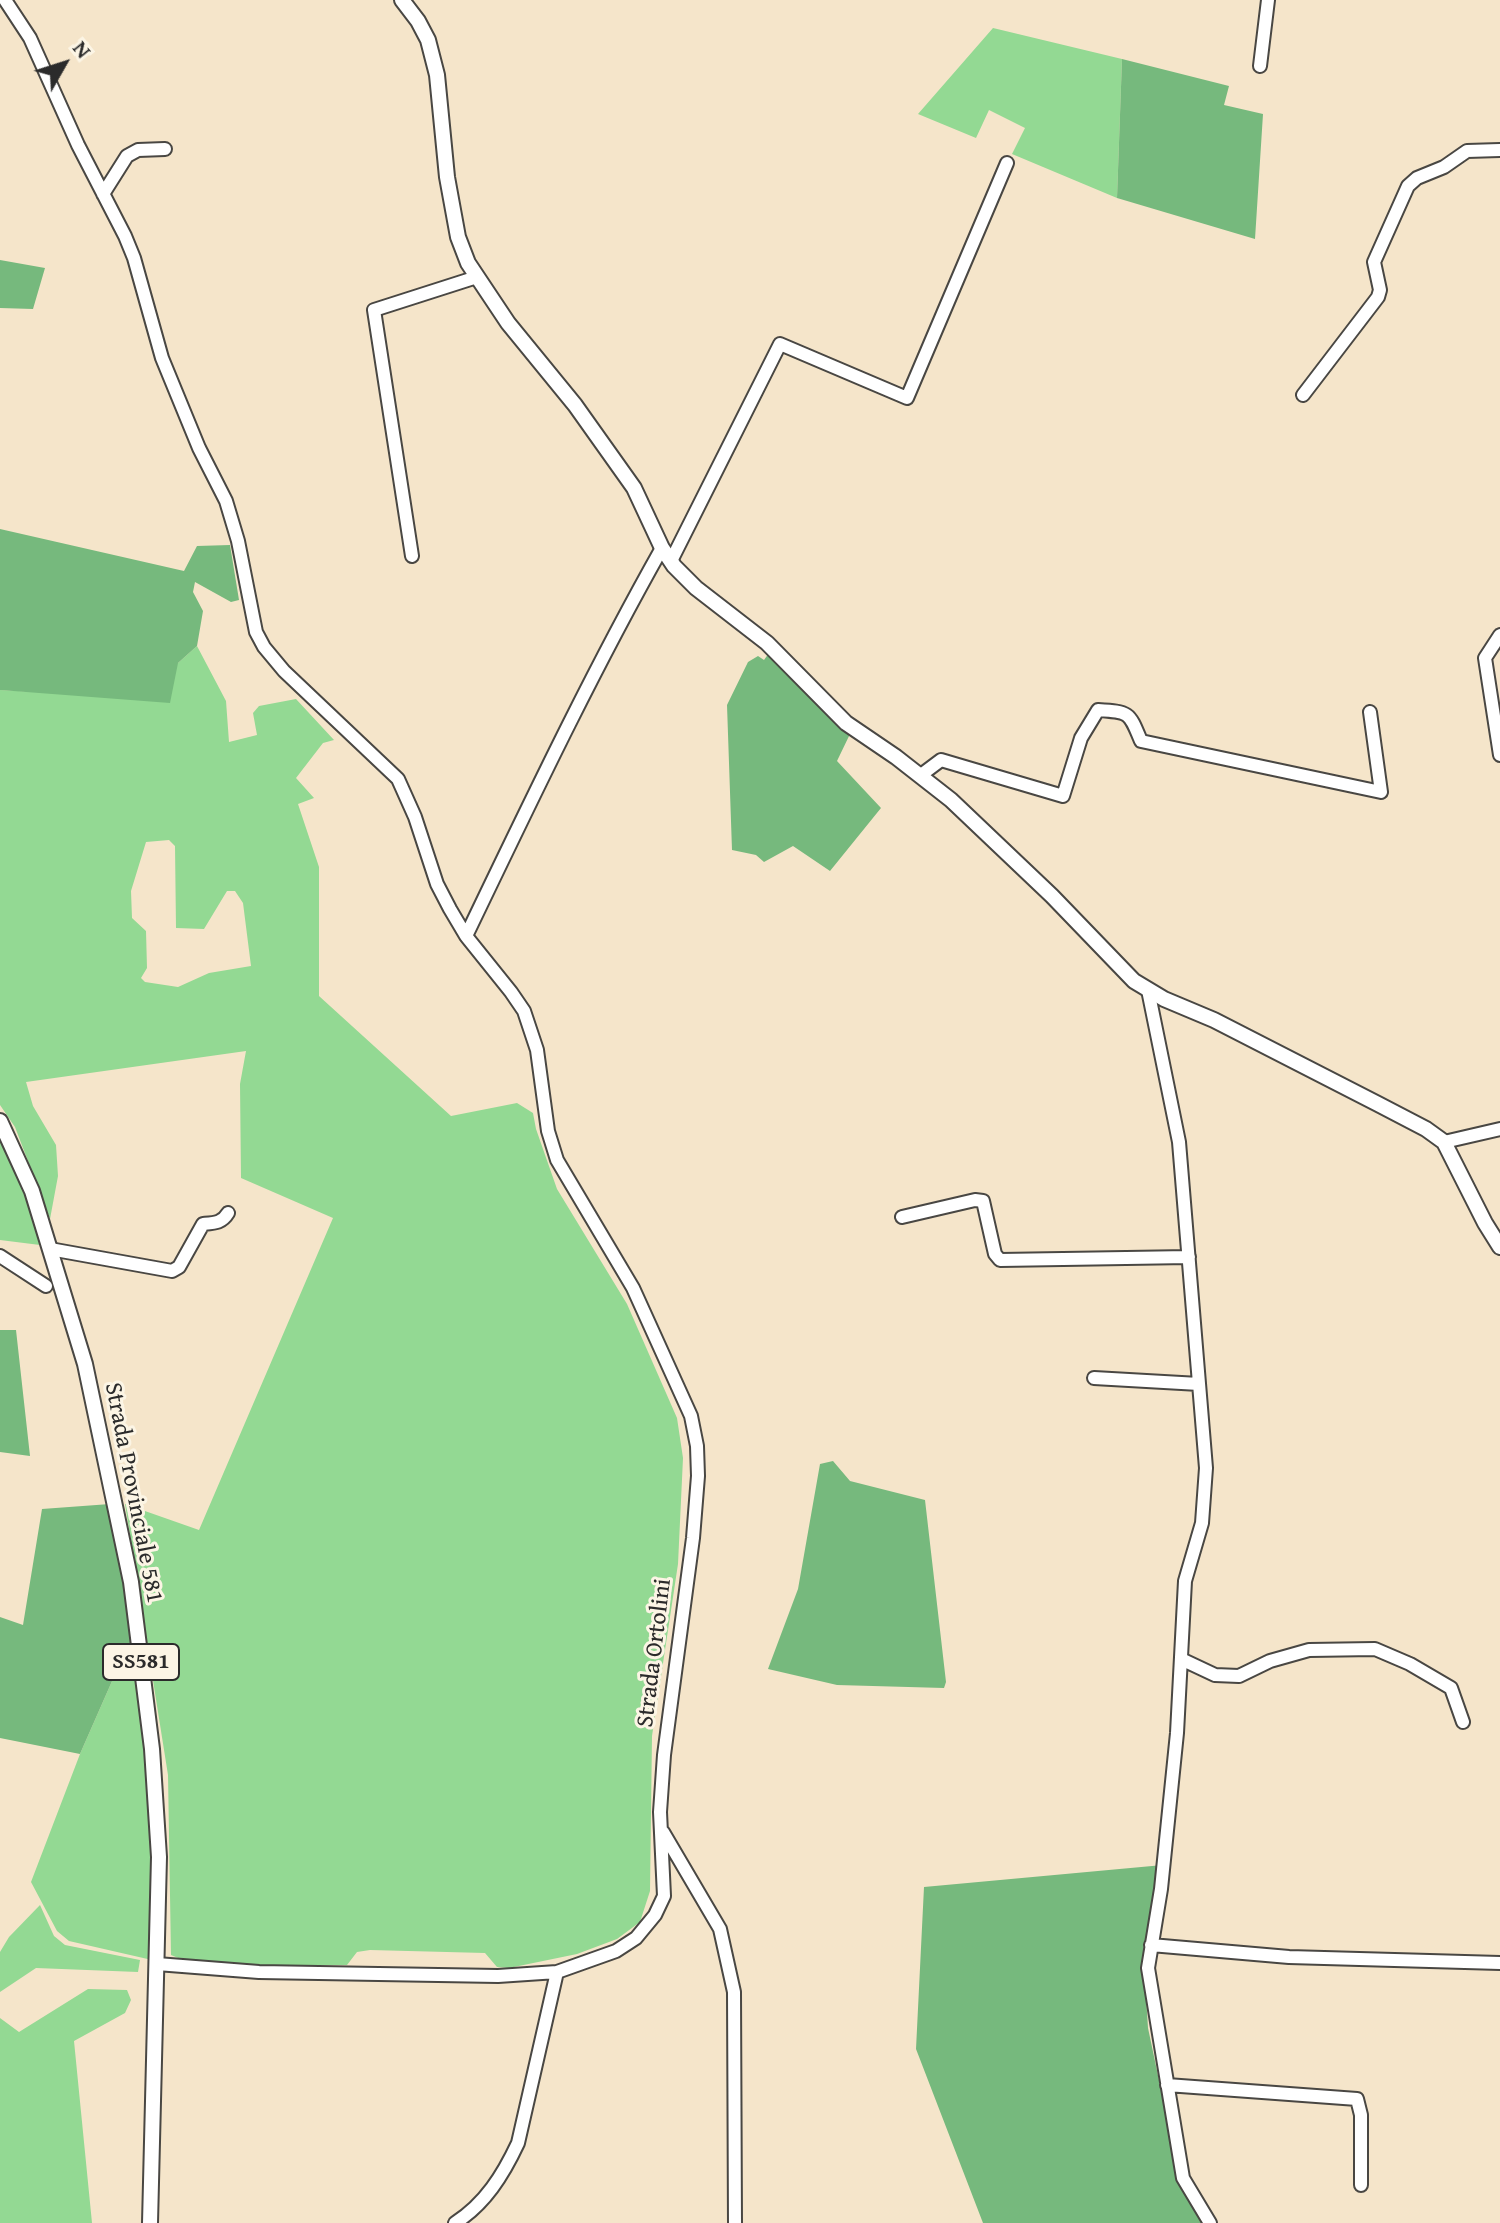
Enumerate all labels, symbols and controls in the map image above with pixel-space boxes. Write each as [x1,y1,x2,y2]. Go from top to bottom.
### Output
north arrow [24,24,104,104]
text: N [66,33,100,65]
street label: Strada Provinciale 581 [98,1380,168,1606]
street label: Strada Ortolini [632,1577,678,1729]
road number: SS581 [103,1644,179,1680]

